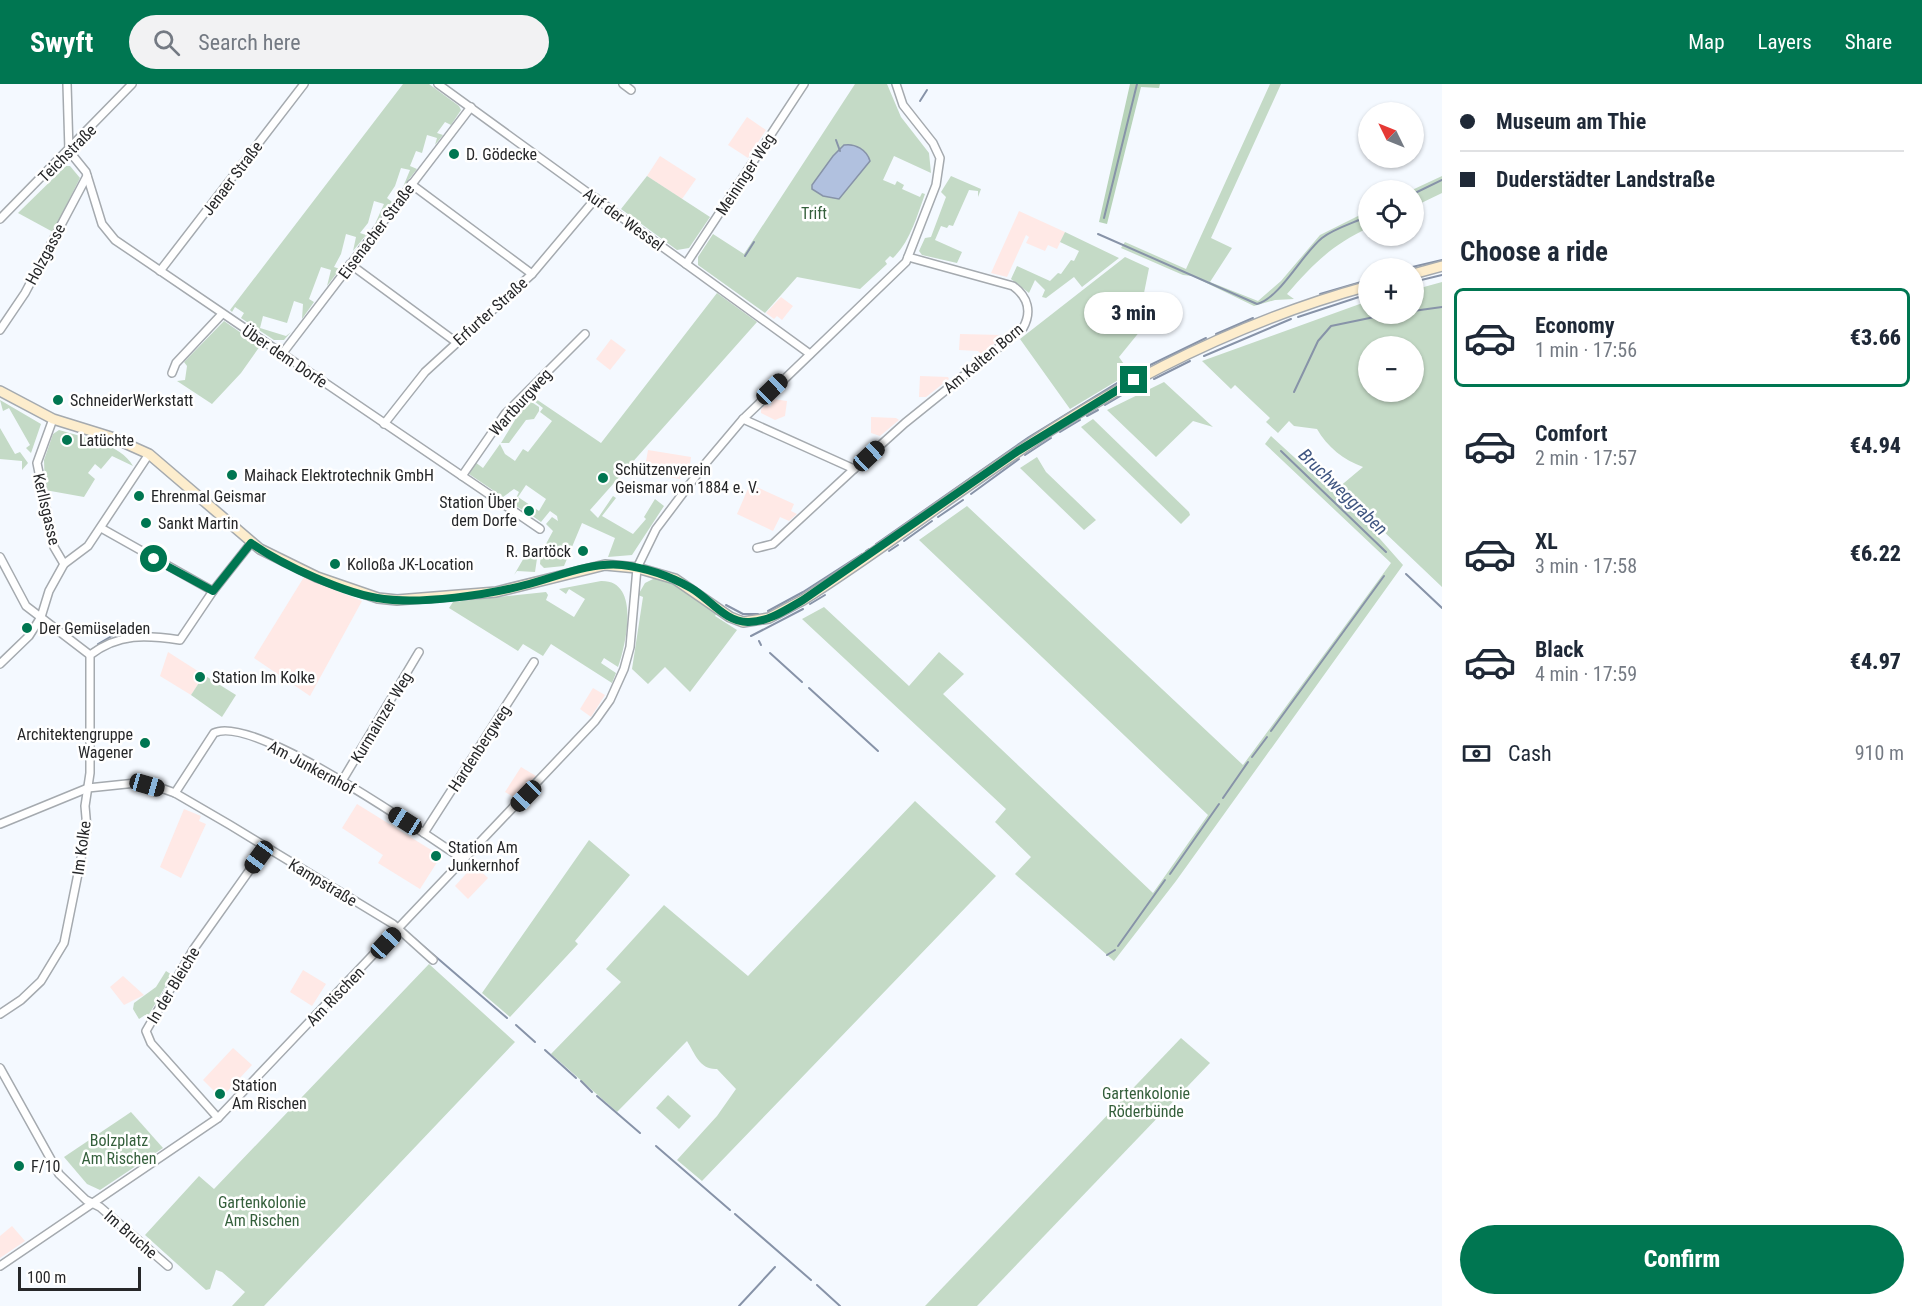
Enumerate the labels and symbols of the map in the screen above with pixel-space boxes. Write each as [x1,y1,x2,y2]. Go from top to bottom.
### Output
north arrow [1358,102,1424,168]
street label: Teichstraße [34,120,100,186]
street label: Meininger Weg [712,130,779,219]
street label: Jenaer Straße [198,138,266,219]
place label: D. Gödecke [466,145,537,164]
marker: D. Gödecke [447,147,461,161]
street label: Eisenacher Straße [334,180,418,283]
street label: Auf der Wessel [580,184,668,255]
park label: Trift [801,204,827,223]
street label: Holzgasse [22,221,69,288]
street label: Erfurter Straße [449,273,531,350]
callout: 3 min [1084,293,1184,335]
street label: Am Kalten Born [940,320,1027,397]
street label: Über dem Dorfe [239,321,331,392]
street label: Wartburgweg [485,365,555,440]
route end [1120,366,1147,393]
car [753,370,791,408]
place label: SchneiderWerkstatt [70,391,194,410]
marker: SchneiderWerkstatt [51,393,65,407]
place label: Latüchte [79,431,134,450]
marker: Latüchte [60,433,74,447]
car [850,437,888,475]
water label: Bruchweggraben [1295,444,1392,539]
place label: Schützenverein Geismar von 1884 e. V. [615,460,759,497]
place label: Maihack Elektrotechnik GmbH [244,466,434,485]
marker: Maihack Elektrotechnik GmbH [225,468,239,482]
street label: Kerllsgasse [29,471,64,547]
marker: Schützenverein Geismar von 1884 e. V. [596,471,610,485]
place label: Ehrenmal Geismar [151,487,266,506]
marker: Ehrenmal Geismar [132,489,146,503]
place label: Station Über dem Dorfe [439,493,517,530]
marker: Station Über dem Dorfe [522,504,536,518]
place label: Sankt Martin [158,514,239,533]
marker: Sankt Martin [139,516,153,530]
place label: R. Bartöck [506,542,572,561]
marker: R. Bartöck [576,544,590,558]
route start [140,545,167,572]
place label: Kolloßa JK-Location [347,555,473,574]
marker: Kolloßa JK-Location [328,557,342,571]
place label: Der Gemüseladen [39,619,150,638]
marker: Der Gemüseladen [20,621,34,635]
place label: Station Im Kolke [212,668,315,687]
street label: Kurmainzer Weg [347,668,416,766]
marker: Station Im Kolke [193,670,207,684]
street label: Hardenbergweg [444,701,514,795]
place label: Architektengruppe Wagener [17,725,133,762]
marker: Architektengruppe Wagener [138,736,152,750]
street label: Am Junkernhof [265,736,359,798]
car [127,771,167,799]
car [507,777,545,815]
car [385,804,425,838]
street label: Im Kolke [68,820,95,876]
car [241,837,277,877]
place label: Station Am Junkernhof [448,838,519,875]
marker: Station Am Junkernhof [429,849,443,863]
street label: Kampstraße [285,855,360,910]
car [367,924,405,962]
street label: In der Bleiche [143,944,204,1027]
street label: Am Rischen [303,963,368,1030]
place label: Station Am Rischen [232,1076,307,1113]
park label: Gartenkolonie Röderbünde [1102,1084,1190,1121]
marker: Station Am Rischen [213,1087,227,1101]
park label: Bolzplatz Am Rischen [82,1131,156,1168]
place label: F/10 [31,1157,60,1176]
marker: F/10 [12,1159,26,1173]
park label: Gartenkolonie Am Rischen [218,1193,306,1230]
street label: Im Bruche [100,1206,161,1262]
scale bar [18,1264,141,1292]

